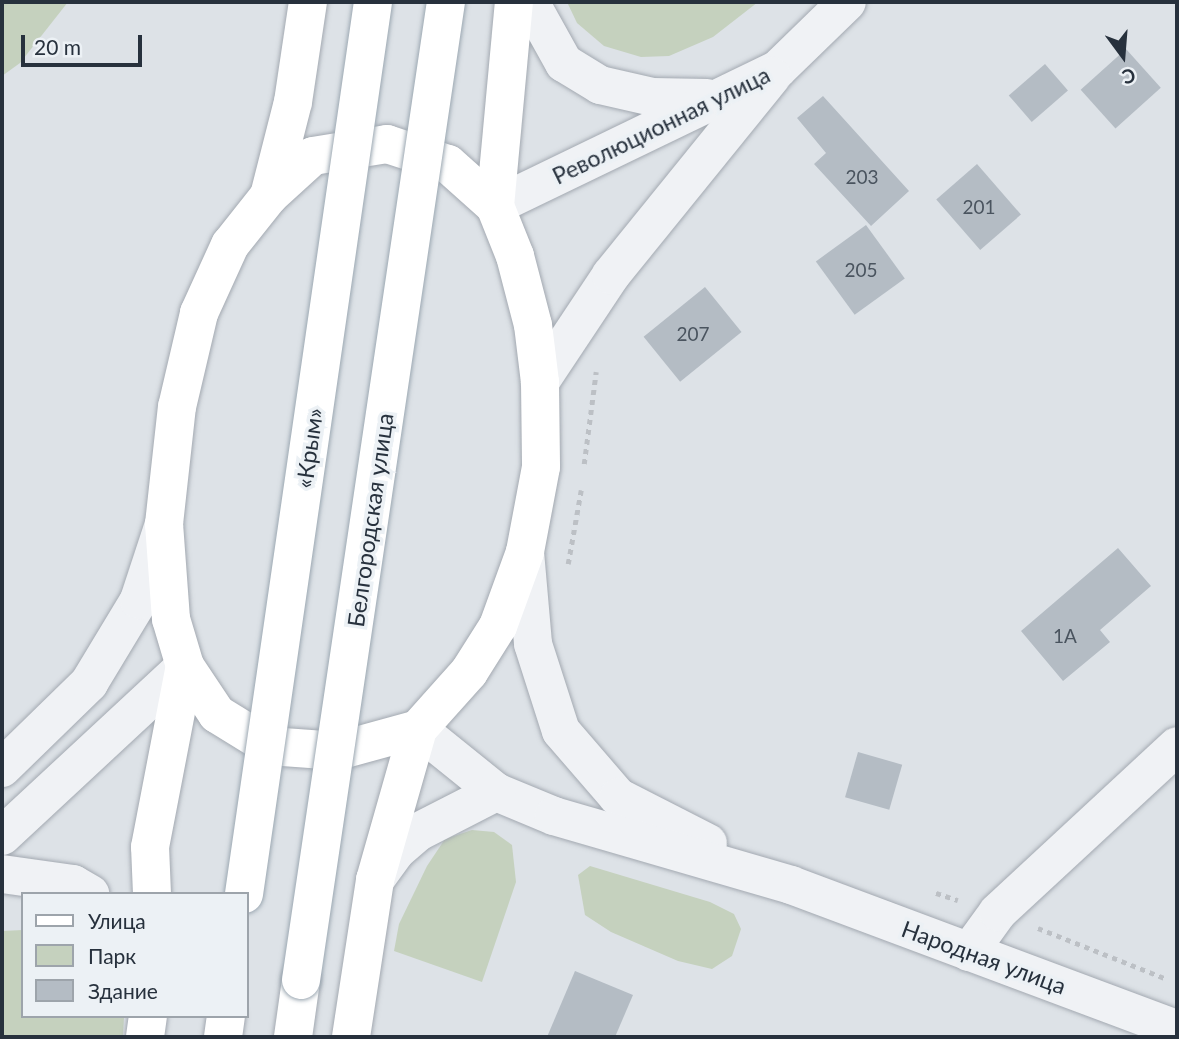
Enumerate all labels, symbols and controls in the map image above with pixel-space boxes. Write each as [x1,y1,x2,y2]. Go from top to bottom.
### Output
scale bar [24,21,145,65]
north arrow [1088,21,1158,91]
text: 20 m [34,34,81,59]
street label: Революционная улица [548,60,774,190]
text: С [1120,64,1138,89]
house number: 203 [845,166,879,188]
house number: 201 [962,196,996,218]
house number: 205 [844,259,878,281]
house number: 207 [676,323,710,345]
street label: «Крым» [290,406,328,490]
street label: Белгородская улица [341,411,399,629]
house number: 1А [1053,625,1077,647]
legend [21,892,248,1018]
text: Улица [88,908,146,933]
street label: Народная улица [898,914,1070,1000]
text: Парк [88,943,136,968]
text: Здание [88,978,158,1003]

